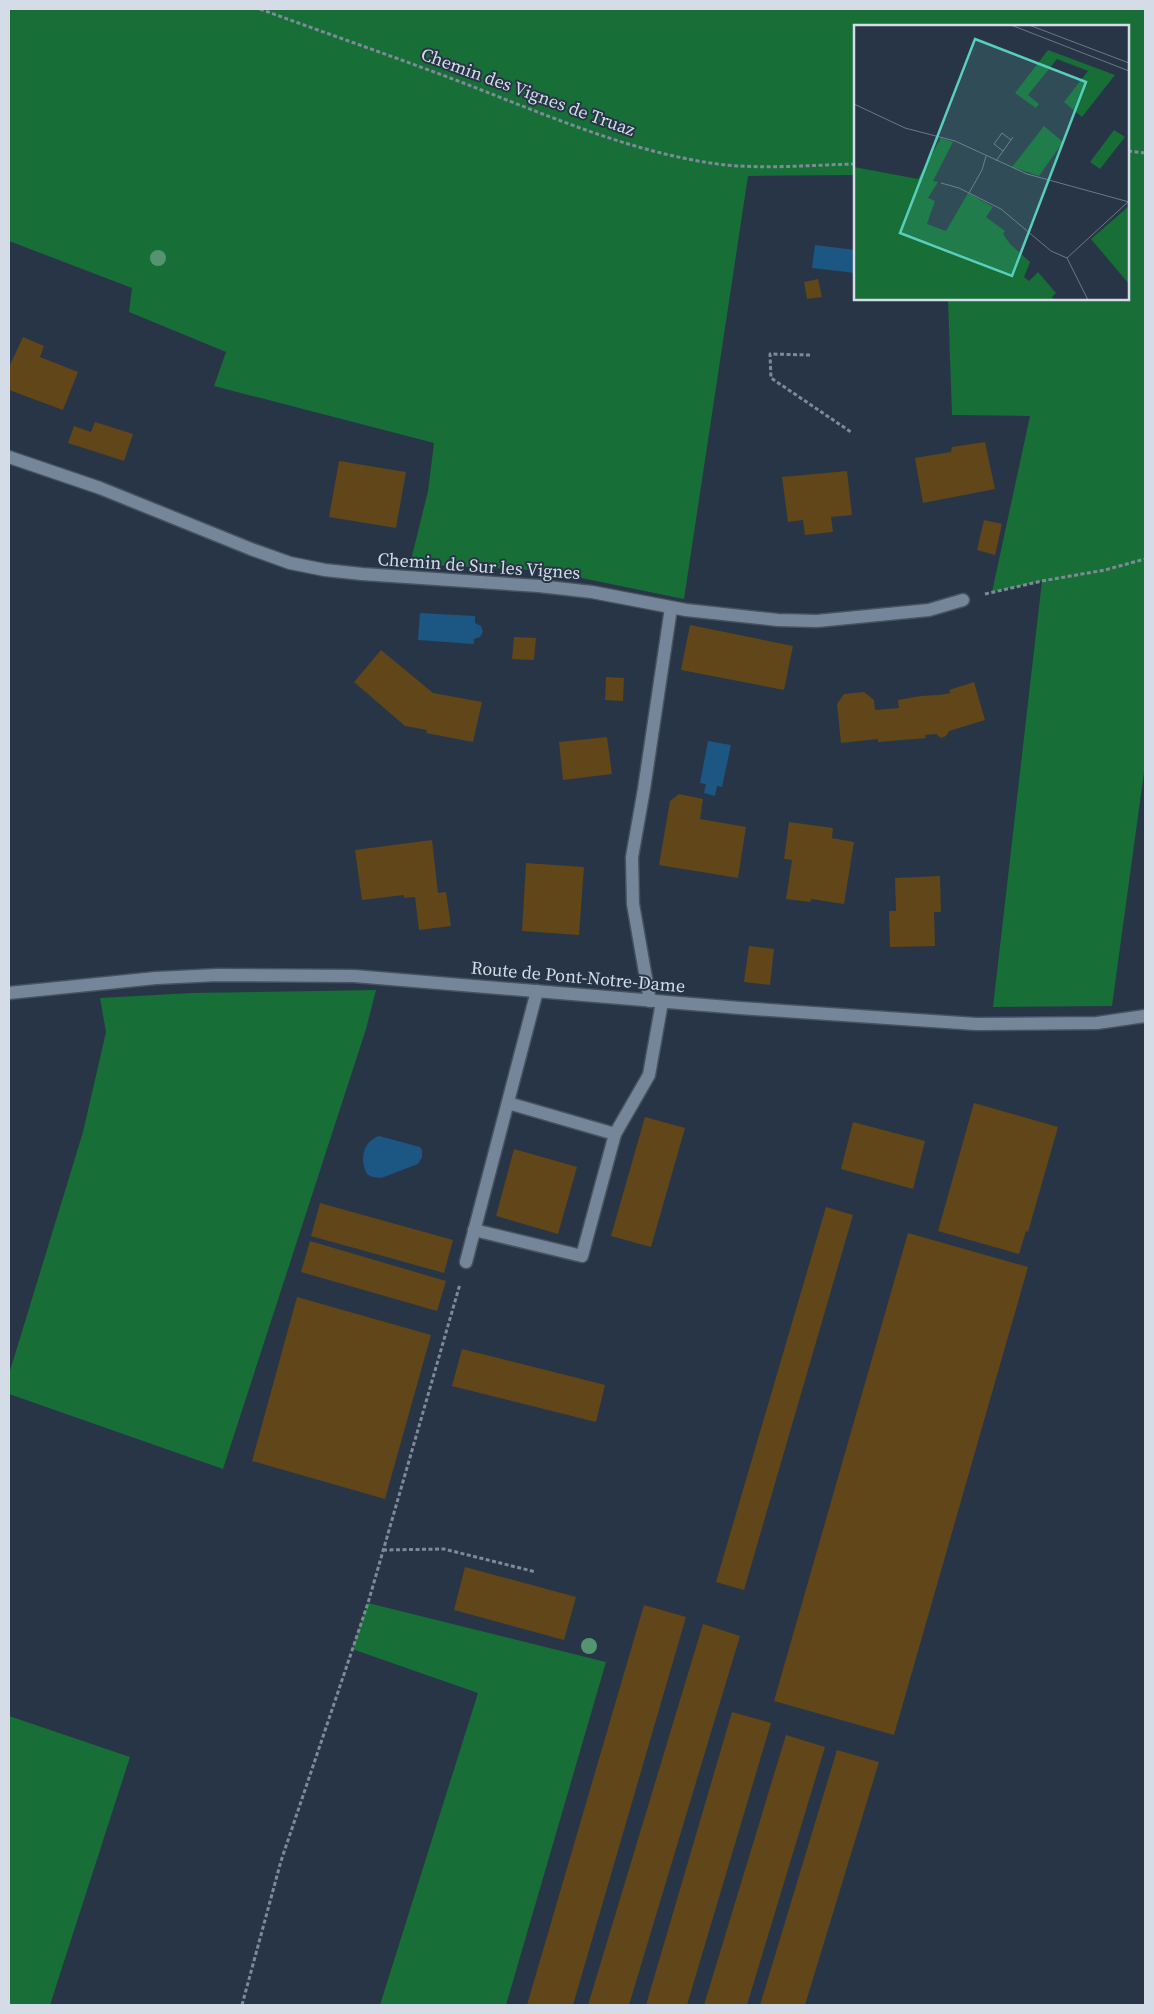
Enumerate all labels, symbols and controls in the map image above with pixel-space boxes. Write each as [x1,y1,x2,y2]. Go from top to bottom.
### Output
inset map [854,25,1129,300]
street label: Chemin des Vignes de Truaz [418,41,639,142]
street label: Chemin de Sur les Vignes [377,546,581,585]
street label: Route de Pont-Notre-Dame [470,955,686,998]

